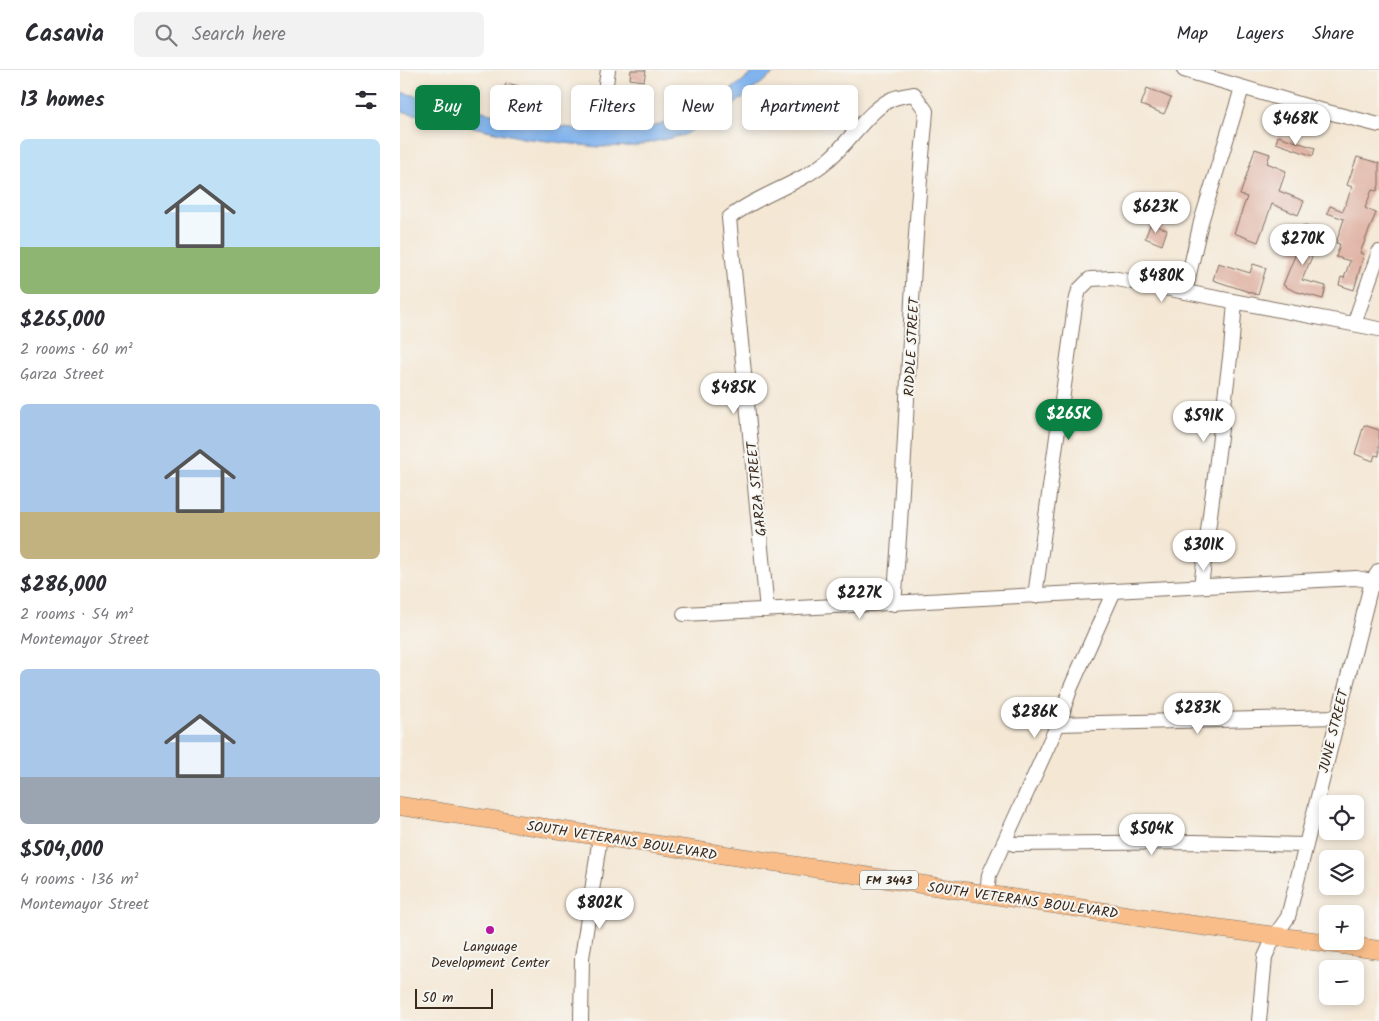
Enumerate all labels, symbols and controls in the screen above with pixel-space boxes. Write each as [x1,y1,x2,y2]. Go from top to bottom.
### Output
search box [134,12,484,57]
text: Casavia [25,15,104,54]
text: Search here [192,20,286,50]
text: Map [1177,20,1208,49]
text: Layers [1236,20,1284,49]
text: Share [1312,20,1354,49]
icon: search [152,21,180,49]
text: 13 homes [20,84,105,117]
chip: Buy [415,85,480,130]
chip: Rent [490,85,561,130]
chip: Filters [571,85,654,130]
chip: New [664,85,732,130]
chip: Apartment [742,85,858,130]
icon: filters [352,86,380,114]
pin: $468K [1261,104,1331,146]
text: $468K [1273,107,1319,132]
icon: home [155,171,245,261]
pin: $623K [1121,191,1191,234]
text: $623K [1133,195,1179,220]
pin: $270K [1268,224,1338,266]
text: $270K [1281,227,1325,252]
pin: $480K [1127,260,1197,303]
text: $480K [1139,264,1185,289]
street label: RIDDLE STREET [898,296,926,397]
text: $265,000 [20,304,105,337]
text: 2 rooms · 60 m² [20,337,133,362]
text: Garza Street [20,362,104,387]
pin: $485K [699,372,769,415]
text: $485K [711,376,757,401]
pin: $265K [1034,398,1104,441]
pin: $591K [1169,400,1239,443]
text: $265K [1046,402,1092,427]
text: $591K [1184,404,1224,429]
icon: home [155,436,245,526]
street label: GARZA STREET [741,439,773,537]
pin: $301K [1169,530,1239,572]
text: $301K [1184,533,1224,558]
text: $286,000 [20,569,106,602]
pin: $227K [825,578,895,620]
text: $227K [837,581,883,606]
text: 2 rooms · 54 m² [20,602,133,627]
text: Montemayor Street [20,627,149,652]
street label: JUNE STREET [1313,686,1355,775]
pin: $283K [1163,692,1233,735]
pin: $286K [1000,696,1070,739]
text: $283K [1175,696,1221,721]
text: $286K [1012,700,1058,725]
icon: home [155,701,245,791]
map controls [1319,795,1364,1005]
button: locate [1319,795,1364,840]
pin: $504K [1117,814,1187,856]
street label: SOUTH VETERANS BOULEVARD [525,815,719,867]
text: $504K [1130,817,1174,842]
text: $504,000 [20,834,103,867]
button: layers [1319,850,1364,895]
text: 4 rooms · 136 m² [20,867,138,892]
road number: FM 3443 [860,870,918,890]
street label: SOUTH VETERANS BOULEVARD [926,877,1120,925]
pin: $802K [565,888,635,930]
text: $802K [577,891,623,916]
text: Montemayor Street [20,892,149,917]
button: + [1319,905,1364,950]
marker: Language Development Center [484,924,496,936]
place label: Language Development Center [431,936,551,974]
button: − [1319,960,1364,1005]
scale bar [415,986,492,1009]
text: 50 m [422,987,453,1009]

